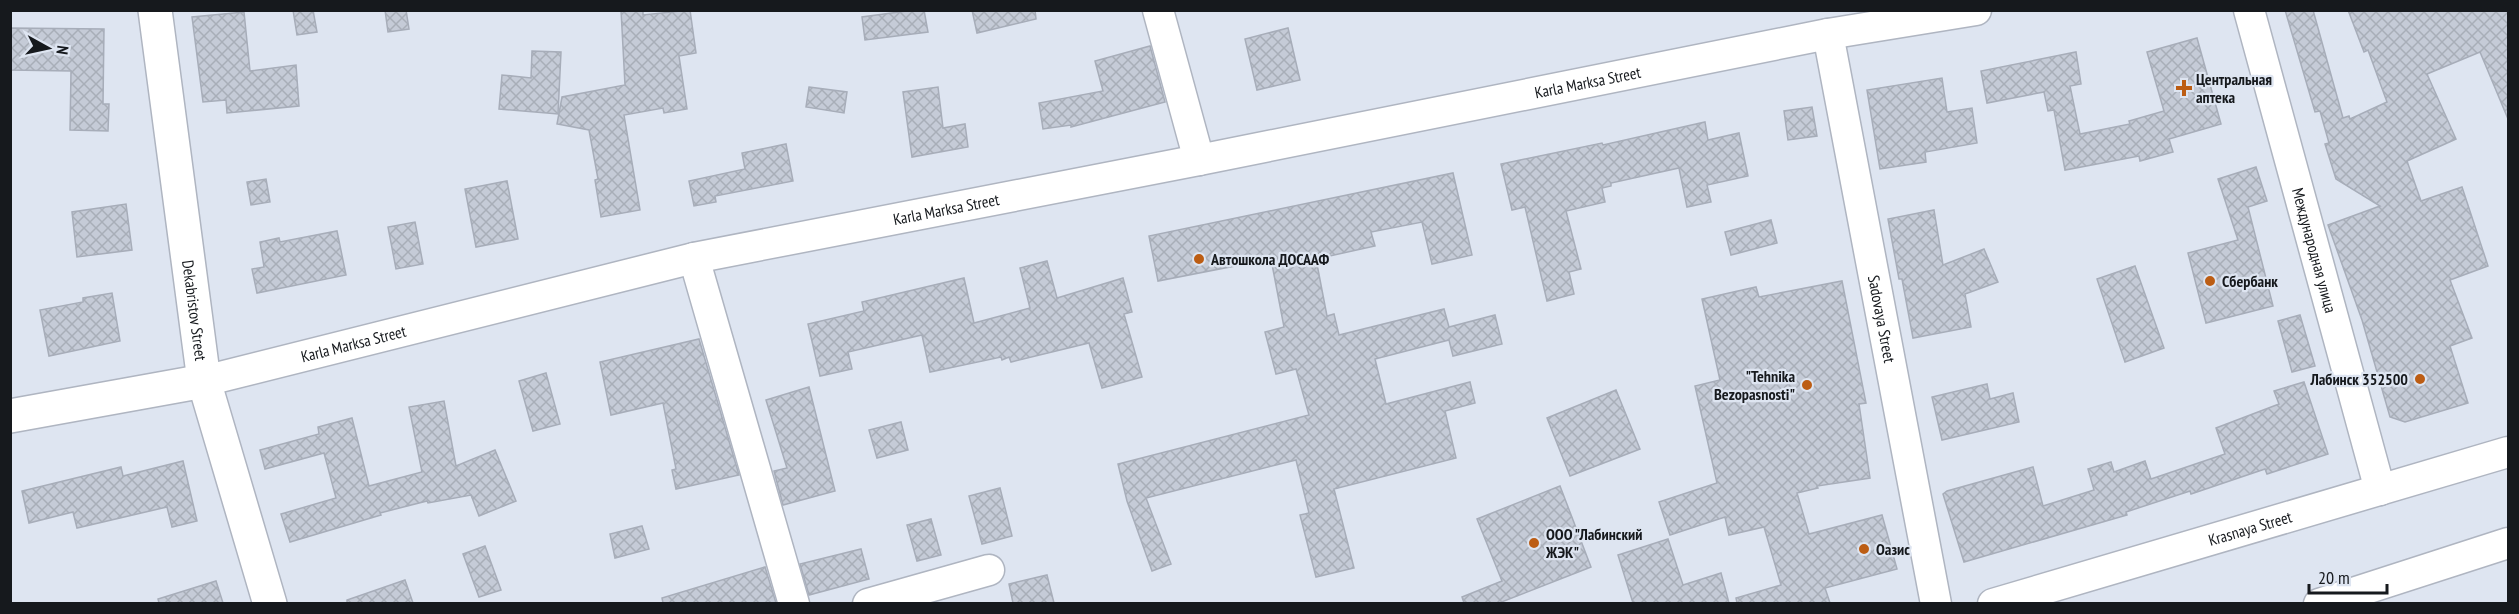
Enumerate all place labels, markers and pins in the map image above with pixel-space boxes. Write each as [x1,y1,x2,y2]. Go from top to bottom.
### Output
place label: Центральная аптека [2196,69,2272,107]
marker: Центральная аптека [2177,81,2191,95]
place label: Автошкола ДОСААФ [1210,249,1329,269]
marker: Автошкола ДОСААФ [1192,252,1206,266]
place label: Сбербанк [2222,271,2278,291]
marker: Сбербанк [2203,274,2217,288]
place label: "Tehnika Bezopasnosti" [1714,366,1795,404]
place label: Лабинск 352500 [2309,369,2408,389]
marker: Лабинск 352500 [2413,372,2427,386]
marker: "Tehnika Bezopasnosti" [1800,378,1814,392]
place label: ООО "Лабинский ЖЭК" [1545,524,1642,562]
marker: ООО "Лабинский ЖЭК" [1527,536,1541,550]
place label: Оазис [1876,539,1910,559]
marker: Оазис [1857,542,1871,556]

